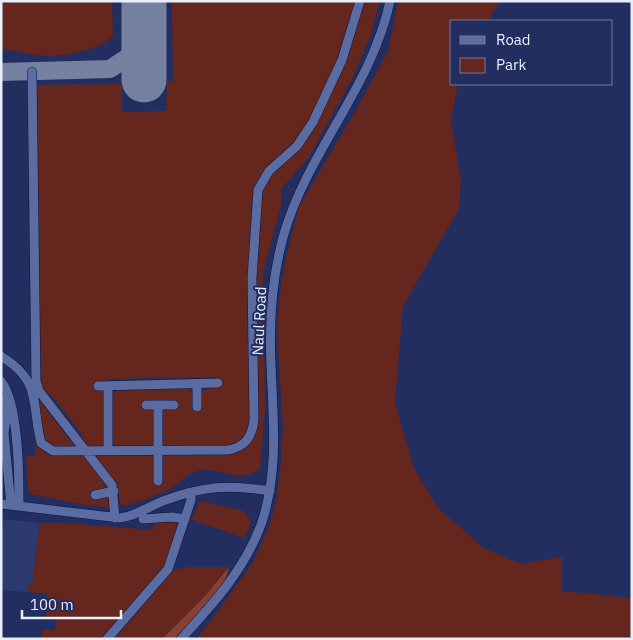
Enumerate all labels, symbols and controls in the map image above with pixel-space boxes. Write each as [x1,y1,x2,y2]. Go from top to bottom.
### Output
legend [450,20,613,85]
text: Road [496,30,531,49]
text: Park [496,55,526,74]
street label: Naul Road [248,286,270,356]
scale bar [22,588,121,620]
text: 100 m [30,595,74,614]

